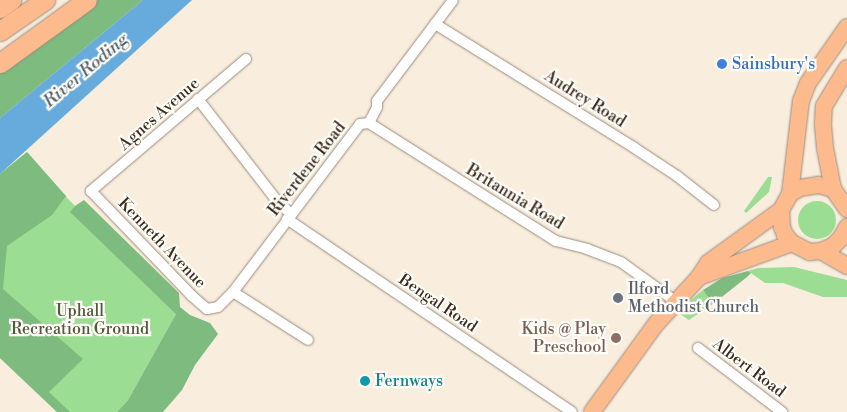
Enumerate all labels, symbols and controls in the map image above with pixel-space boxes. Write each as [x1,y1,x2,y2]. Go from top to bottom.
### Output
water label: River Roding [39,29,133,113]
place label: Sainsbury's [732,54,815,74]
marker: Sainsbury's [716,58,728,70]
street label: Audrey Road [541,66,629,132]
street label: Agnes Avenue [115,74,203,154]
street label: Riverdene Road [264,118,350,220]
street label: Britannia Road [463,160,567,234]
street label: Kenneth Avenue [114,194,210,292]
street label: Bengal Road [395,270,481,336]
place label: Ilford Methodist Church [628,279,759,317]
marker: Ilford Methodist Church [612,292,624,304]
park label: Uphall Recreation Ground [11,301,149,339]
place label: Kids @ Play Preschool [522,319,606,357]
marker: Kids @ Play Preschool [610,332,622,344]
street label: Albert Road [709,334,789,402]
place label: Fernways [375,371,443,391]
marker: Fernways [359,375,371,387]

